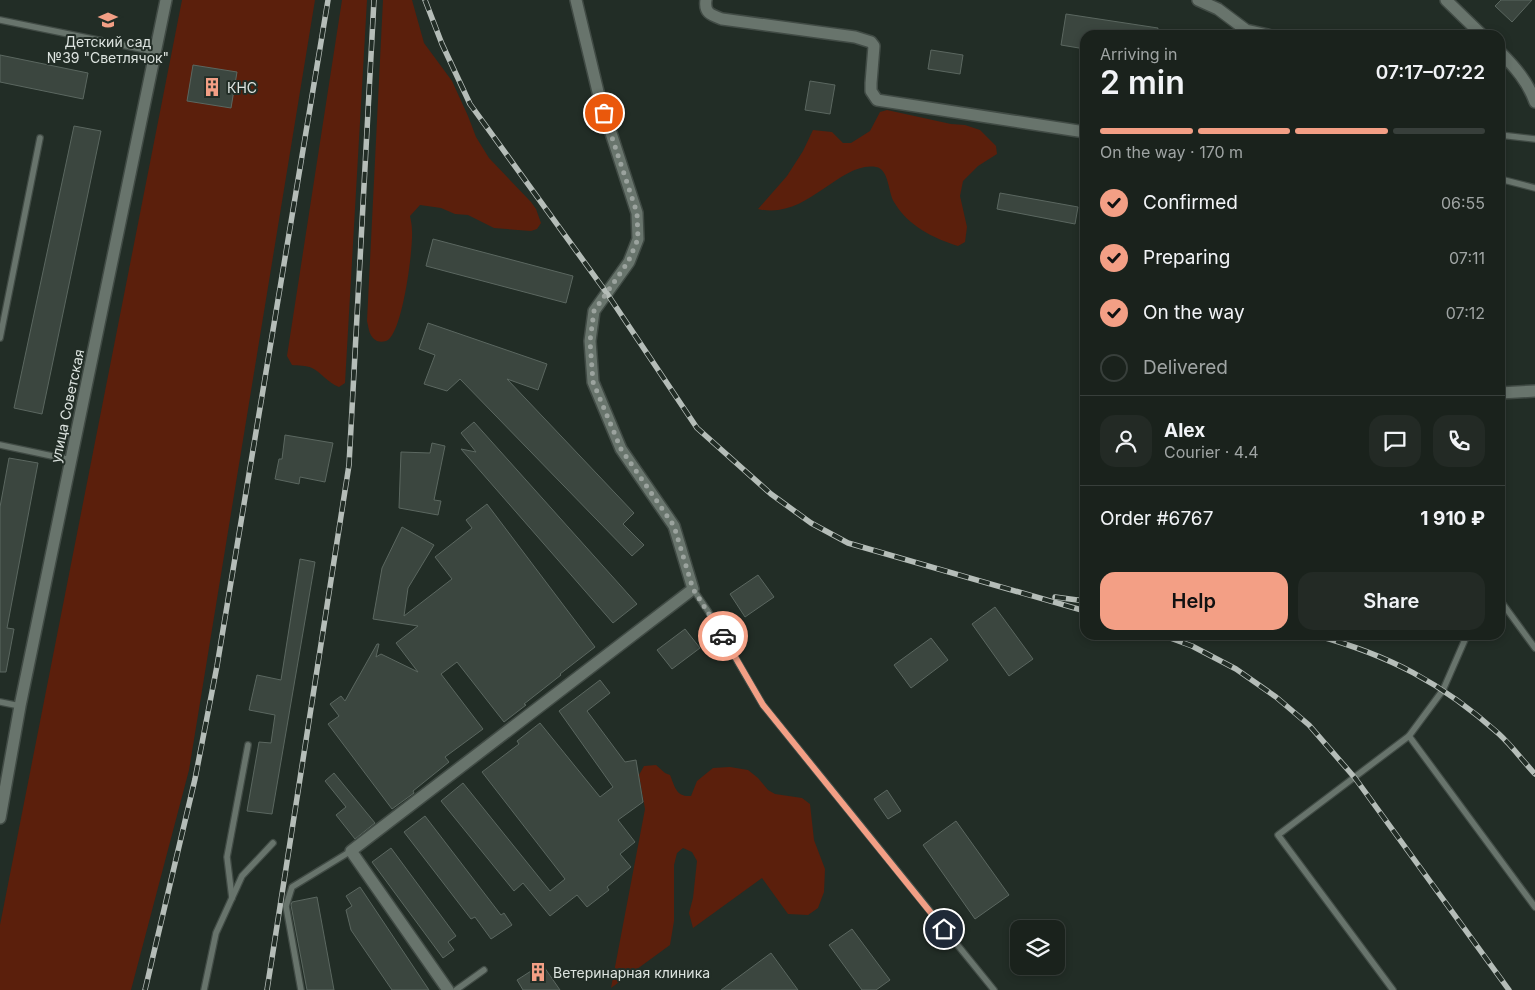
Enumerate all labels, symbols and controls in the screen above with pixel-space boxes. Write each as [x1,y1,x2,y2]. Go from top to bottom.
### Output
school or university icon: Детский сад №39 "Светлячок" [97,9,119,31]
place label: Детский сад №39 "Светлячок" [47,33,169,66]
text: Arriving in [1100,44,1177,64]
text: 07:17–07:22 [1376,61,1485,84]
text: 2 min [1100,63,1185,102]
building icon: КНС [201,76,223,98]
place label: КНС [227,79,257,96]
pin [583,92,625,134]
icon: bag [590,99,618,127]
text: On the way · 170 m [1100,142,1243,162]
icon: check [1100,189,1128,217]
text: Confirmed [1143,191,1238,214]
text: 06:55 [1441,193,1485,213]
icon: check [1100,244,1128,272]
text: Preparing [1143,246,1230,269]
text: 07:11 [1449,248,1485,268]
icon: check [1100,299,1128,327]
text: On the way [1143,301,1245,324]
text: 07:12 [1446,303,1485,323]
street label: улица Советская [47,348,87,464]
text: Delivered [1143,356,1228,379]
button: person [1100,415,1152,467]
button: chat [1369,415,1421,467]
button: phone [1433,415,1485,467]
text: Alex [1164,419,1205,442]
text: Courier · 4.4 [1164,442,1259,462]
text: Order #6767 [1100,507,1213,530]
text: 1 910 ₽ [1420,507,1485,530]
button: Help [1100,572,1288,630]
button: Share [1298,572,1485,630]
courier [698,611,748,661]
icon: car [709,622,737,650]
pin [923,908,965,950]
icon: home [930,915,958,943]
map controls [1010,920,1065,975]
button: layers [1010,920,1065,975]
building icon: Ветеринарная клиника [527,961,549,983]
place label: Ветеринарная клиника [553,964,710,981]

